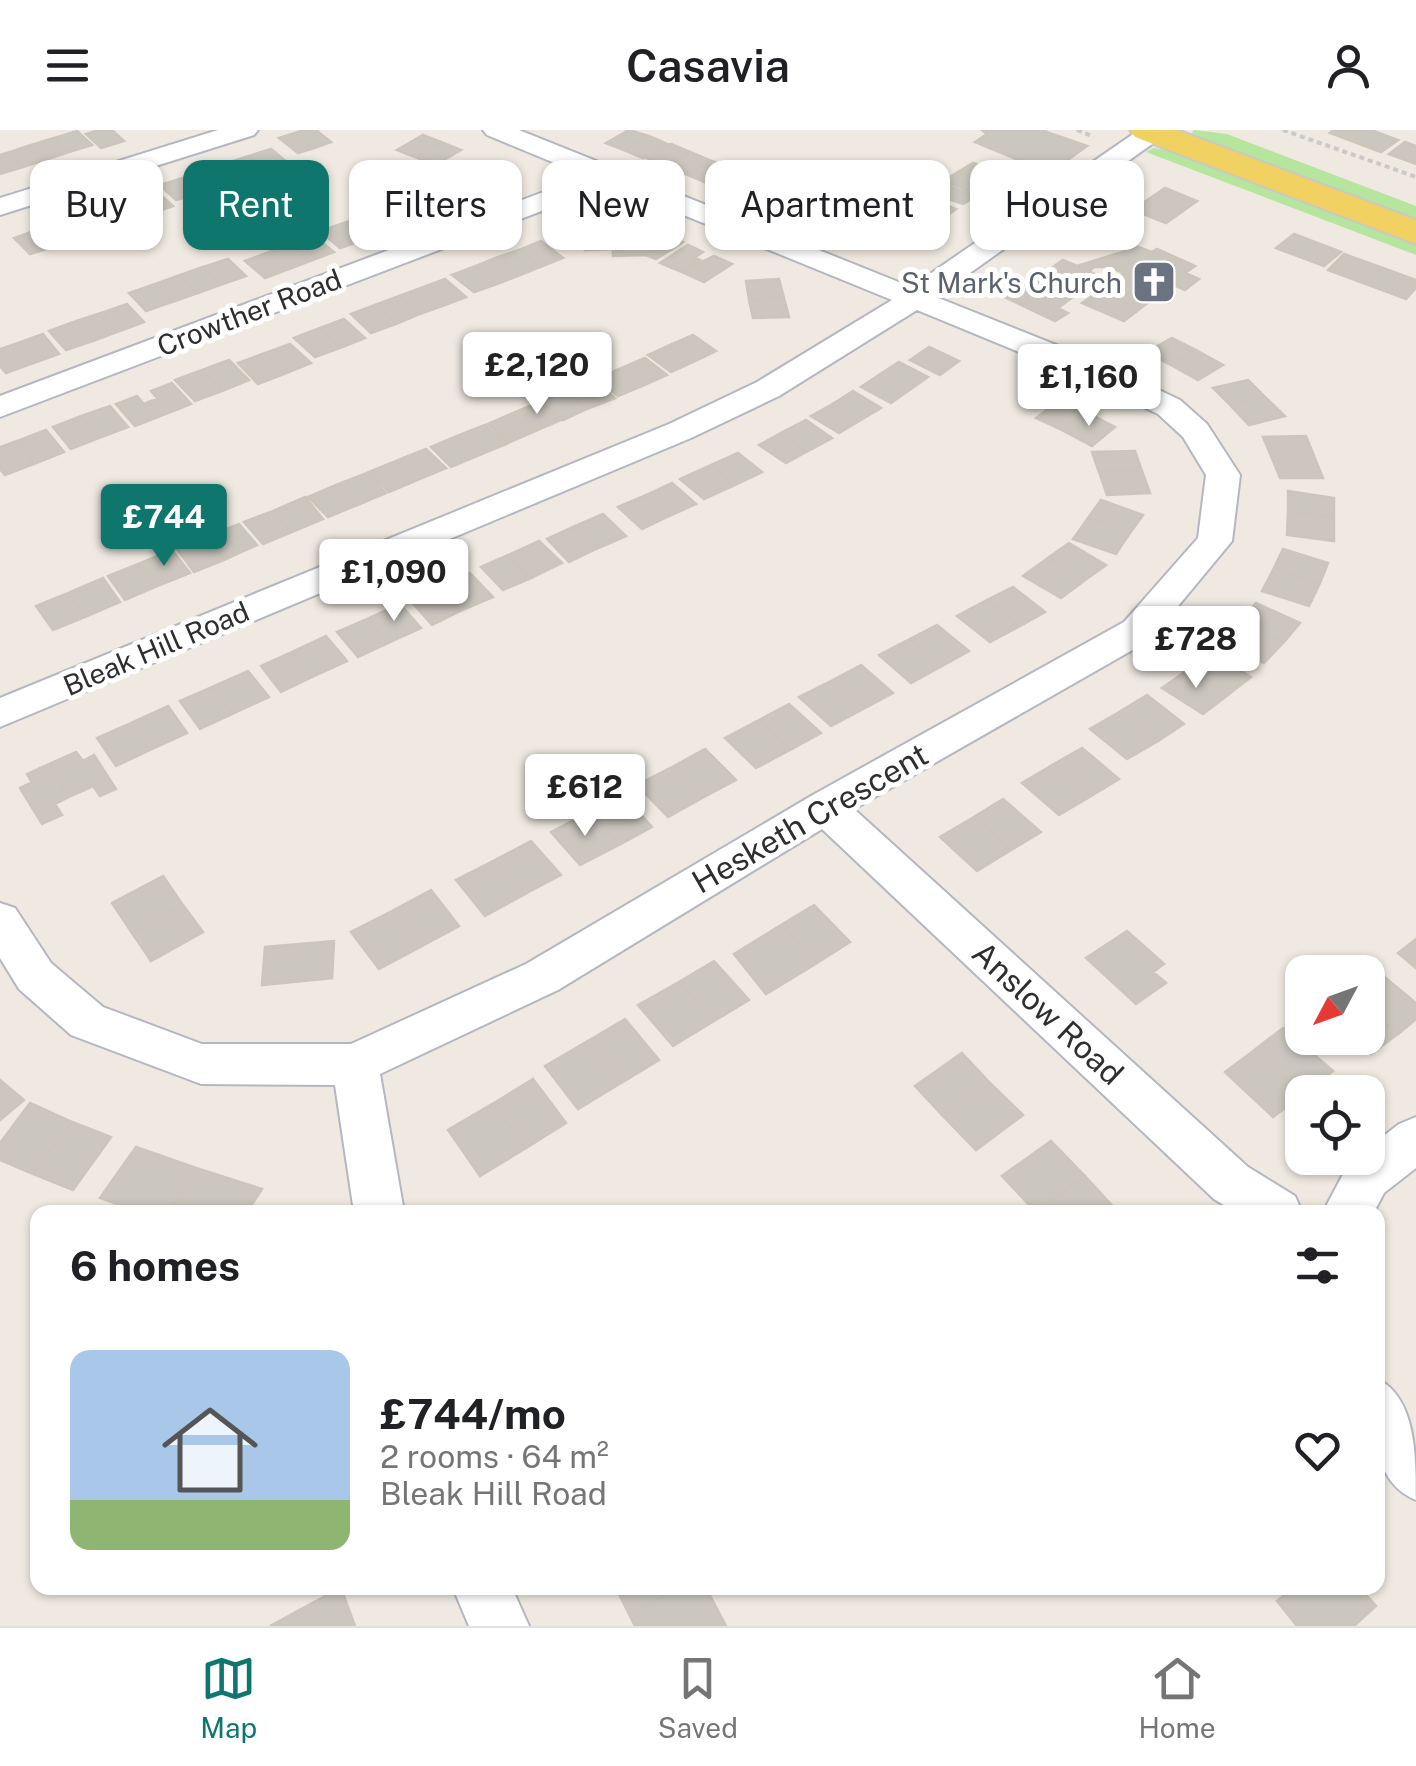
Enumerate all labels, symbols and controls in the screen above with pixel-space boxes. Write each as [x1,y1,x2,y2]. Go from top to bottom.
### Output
icon: menu [40,38,95,93]
icon: person [1321,38,1376,93]
text: Casavia [626,39,790,92]
chip: Buy [30,160,163,250]
chip: Rent [183,160,329,250]
chip: Filters [349,160,522,250]
chip: New [542,160,685,250]
chip: Apartment [705,160,950,250]
chip: House [970,160,1144,250]
church icon: St Mark's Church [1131,259,1177,305]
street label: Crowther Road [152,262,346,362]
place label: St Mark's Church [901,266,1122,299]
pin: £2,120 [456,332,618,417]
pin: £1,160 [1008,344,1170,429]
text: £2,120 [485,346,589,383]
text: £1,160 [1040,358,1138,395]
pin: £744 [105,484,223,569]
text: £744 [123,498,205,535]
pin: £1,090 [313,539,475,624]
text: £1,090 [341,553,447,590]
street label: Bleak Hill Road [58,594,254,702]
pin: £728 [1137,606,1255,691]
text: £728 [1155,620,1237,657]
street label: Hesketh Crescent [686,735,934,901]
pin: £612 [526,754,644,839]
text: £612 [547,768,623,805]
street label: Anslow Road [965,934,1131,1092]
north arrow [1285,955,1385,1055]
map controls [1285,955,1385,1175]
button: locate [1285,1075,1385,1175]
icon: filters [1290,1238,1345,1293]
text: 6 homes [70,1241,240,1290]
text: £744/mo [380,1389,566,1438]
icon: home [150,1390,270,1510]
icon: heart [1290,1423,1345,1478]
text: 2 rooms · 64 m² [380,1438,609,1475]
text: Bleak Hill Road [380,1475,607,1512]
tab: Map [200,1651,257,1744]
tab: Saved [658,1651,738,1744]
tab: Home [1138,1651,1216,1744]

